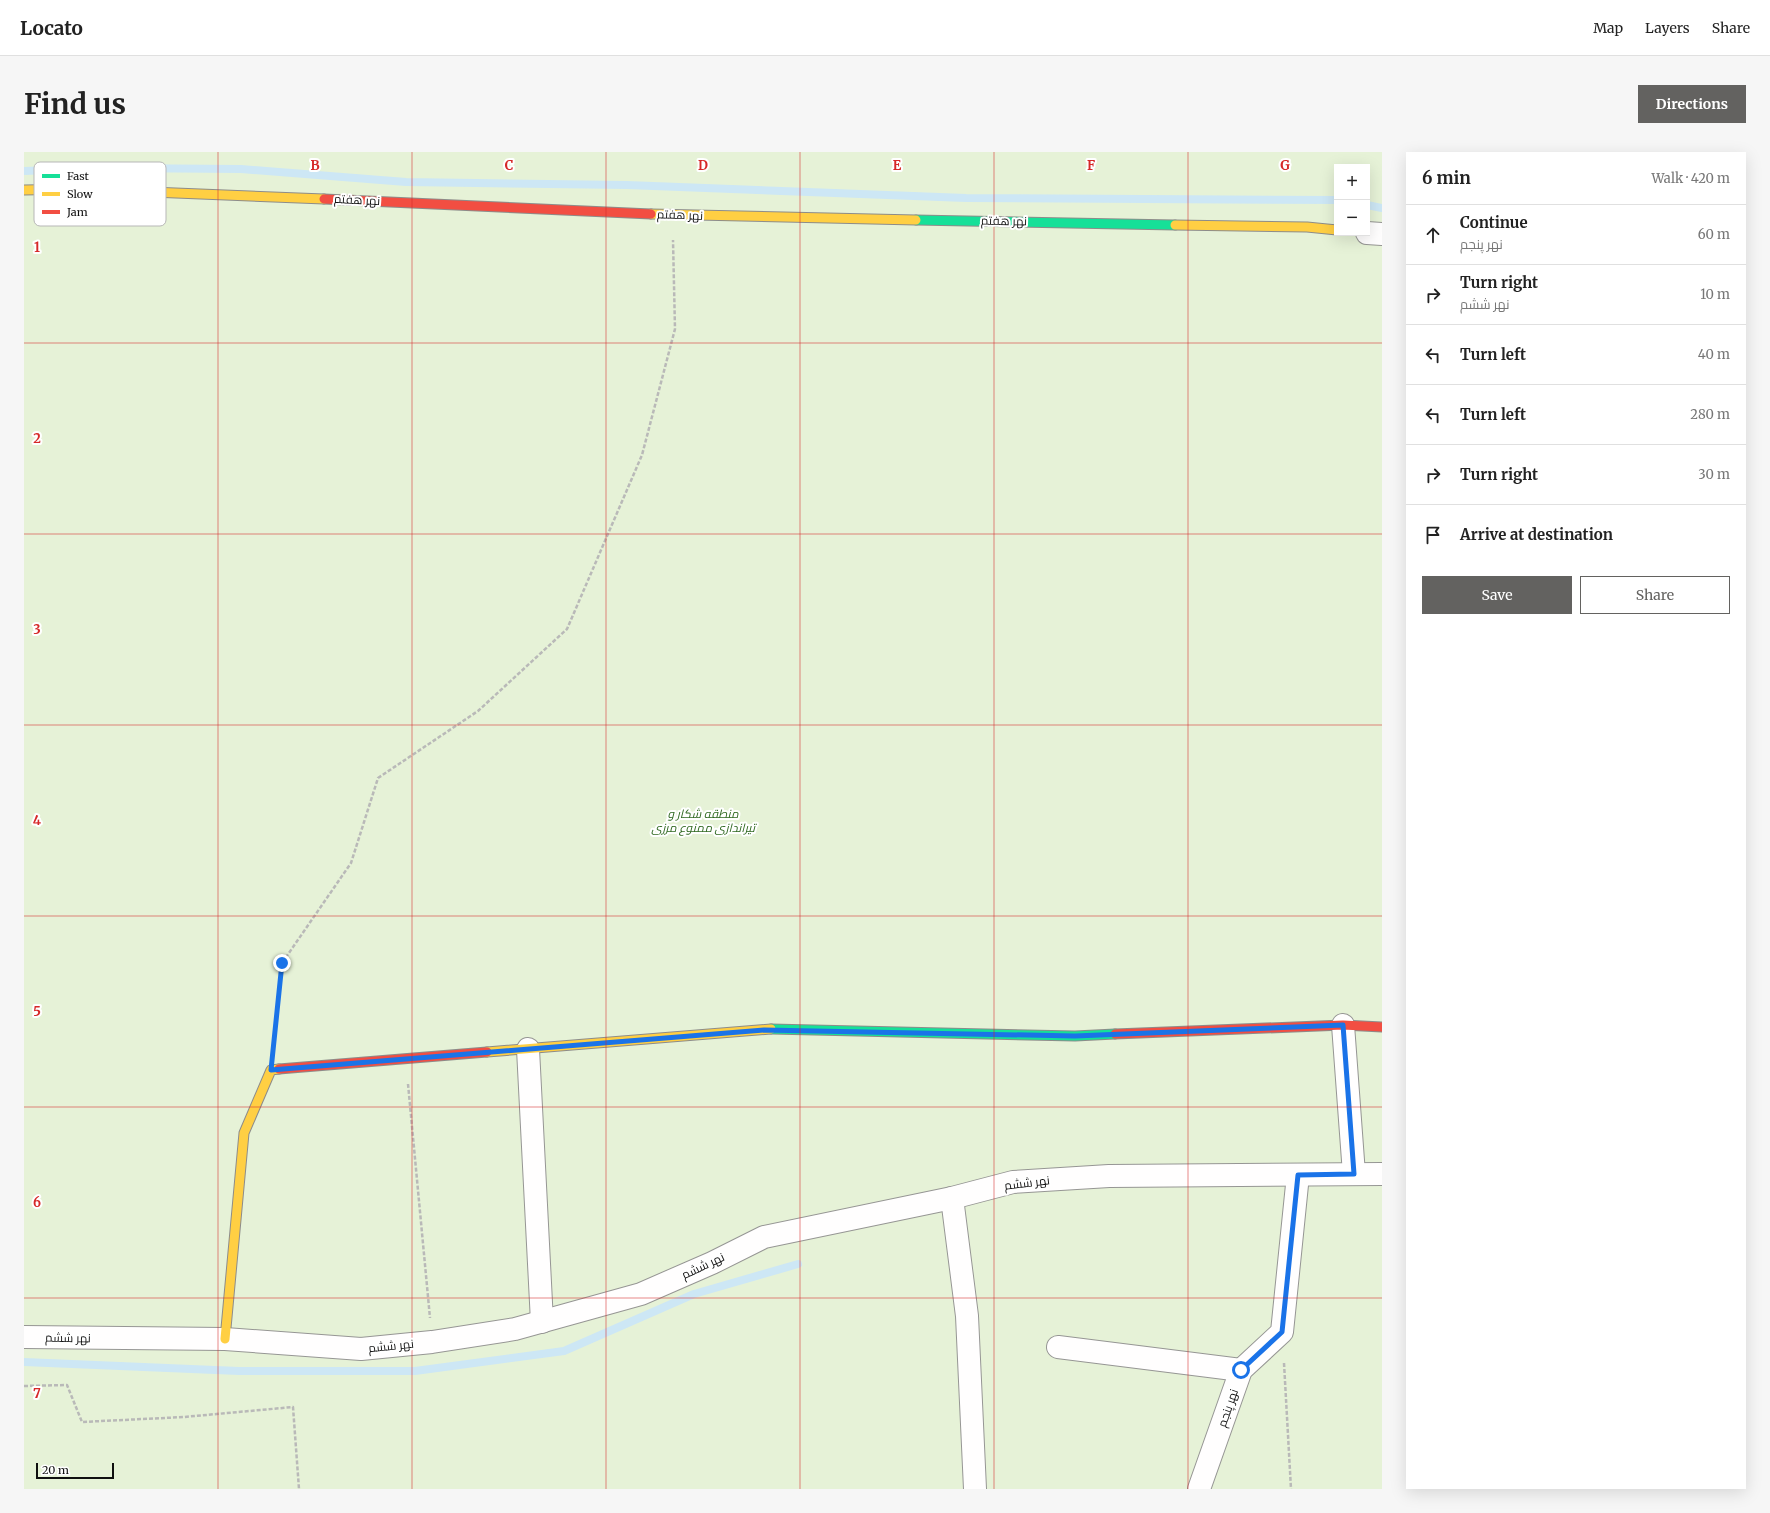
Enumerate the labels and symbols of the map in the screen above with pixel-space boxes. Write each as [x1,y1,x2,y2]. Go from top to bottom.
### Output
text: B [310,157,320,174]
text: C [505,157,514,174]
text: D [698,157,708,174]
text: E [893,157,902,174]
text: F [1087,157,1095,174]
text: G [1280,157,1290,174]
legend [34,162,166,226]
text: Fast [67,169,90,183]
text: Slow [67,187,93,201]
street label: نهر هفتم [333,191,381,209]
text: Jam [66,205,88,219]
street label: نهر هفتم [657,206,703,224]
street label: نهر هفتم [981,213,1027,229]
text: 1 [34,239,40,256]
text: 2 [33,430,41,447]
text: 3 [33,621,41,638]
park label: منطقه شکار و تیراندازی ممنوع مرزی [651,806,758,836]
text: 4 [33,812,42,829]
route end [273,954,291,972]
text: 5 [33,1003,41,1020]
street label: نهر ششم [1003,1172,1051,1194]
text: 6 [33,1194,41,1211]
street label: نهر ششم [679,1249,727,1283]
street label: نهر ششم [45,1330,91,1346]
street label: نهر ششم [367,1336,415,1356]
route start [1232,1361,1250,1379]
text: 7 [33,1385,41,1402]
street label: نهر پنجم [1214,1387,1243,1430]
scale bar [36,1461,114,1480]

